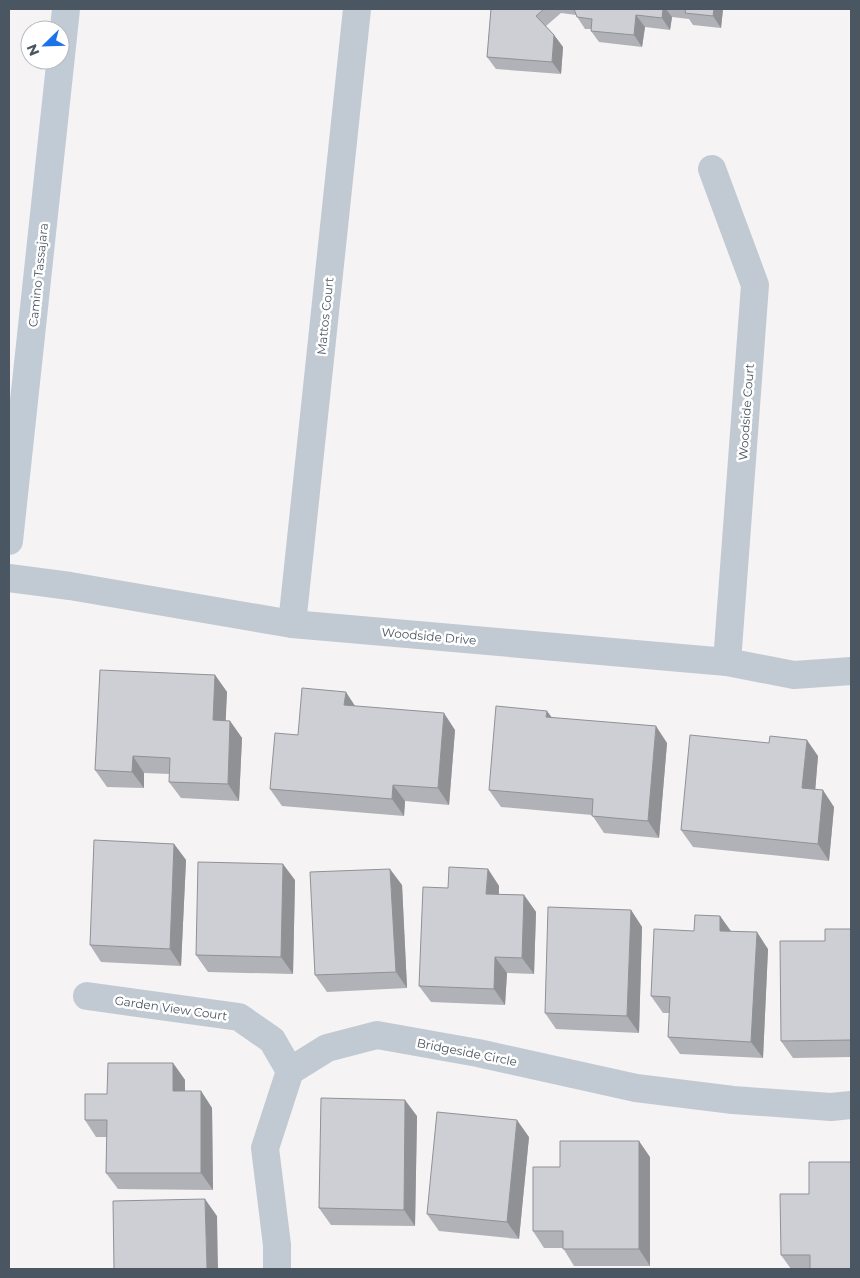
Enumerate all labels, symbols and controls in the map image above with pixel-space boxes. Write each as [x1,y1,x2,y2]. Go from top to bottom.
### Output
north arrow [20,20,70,70]
text: N [23,41,44,59]
street label: Camino Tassajara [25,222,51,328]
street label: Mattos Court [313,276,337,356]
street label: Woodside Court [735,363,757,461]
street label: Woodside Drive [381,624,477,648]
street label: Garden View Court [114,993,228,1023]
street label: Bridgeside Circle [416,1035,518,1069]

